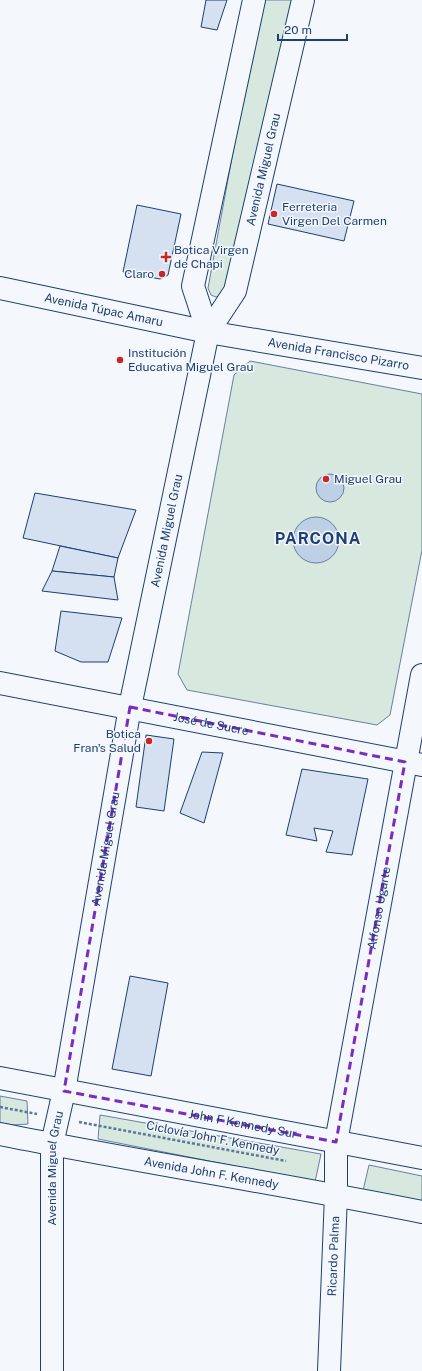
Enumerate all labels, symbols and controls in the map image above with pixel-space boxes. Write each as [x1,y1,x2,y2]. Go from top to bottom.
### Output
scale bar [278,16,347,42]
text: 20 m [284,23,312,37]
street label: Avenida Miguel Grau [243,112,283,227]
place label: Ferreteria Virgen Del Carmen [282,200,387,228]
marker: Ferreteria Virgen Del Carmen [269,209,279,219]
place label: Botica Virgen de Chapi [174,243,249,271]
marker: Botica Virgen de Chapi [161,252,171,262]
place label: Claro [124,267,154,281]
marker: Claro [157,269,167,279]
street label: Avenida Túpac Amaru [43,291,164,329]
street label: Avenida Francisco Pizarro [267,335,411,373]
place label: Institución Educativa Miguel Grau [128,346,254,374]
marker: Institución Educativa Miguel Grau [115,355,125,365]
place label: Miguel Grau [334,472,402,486]
street label: Avenida Miguel Grau [148,473,185,589]
marker: Miguel Grau [321,474,331,484]
district label: PARCONA [275,529,361,548]
street label: José de Sucre [172,710,250,738]
place label: Botica Fran's Salud [73,727,141,755]
marker: Botica Fran's Salud [144,736,154,746]
street label: Avenida Miguel Grau [89,791,122,907]
street label: Alfonso Ugarte [365,865,394,951]
street label: John F Kennedy Sur [187,1107,298,1141]
street label: Avenida Miguel Grau [45,1110,66,1226]
street label: Ciclovía John F. Kennedy [145,1118,281,1158]
street label: Avenida John F. Kennedy [143,1154,280,1192]
street label: Ricardo Palma [325,1216,342,1296]

